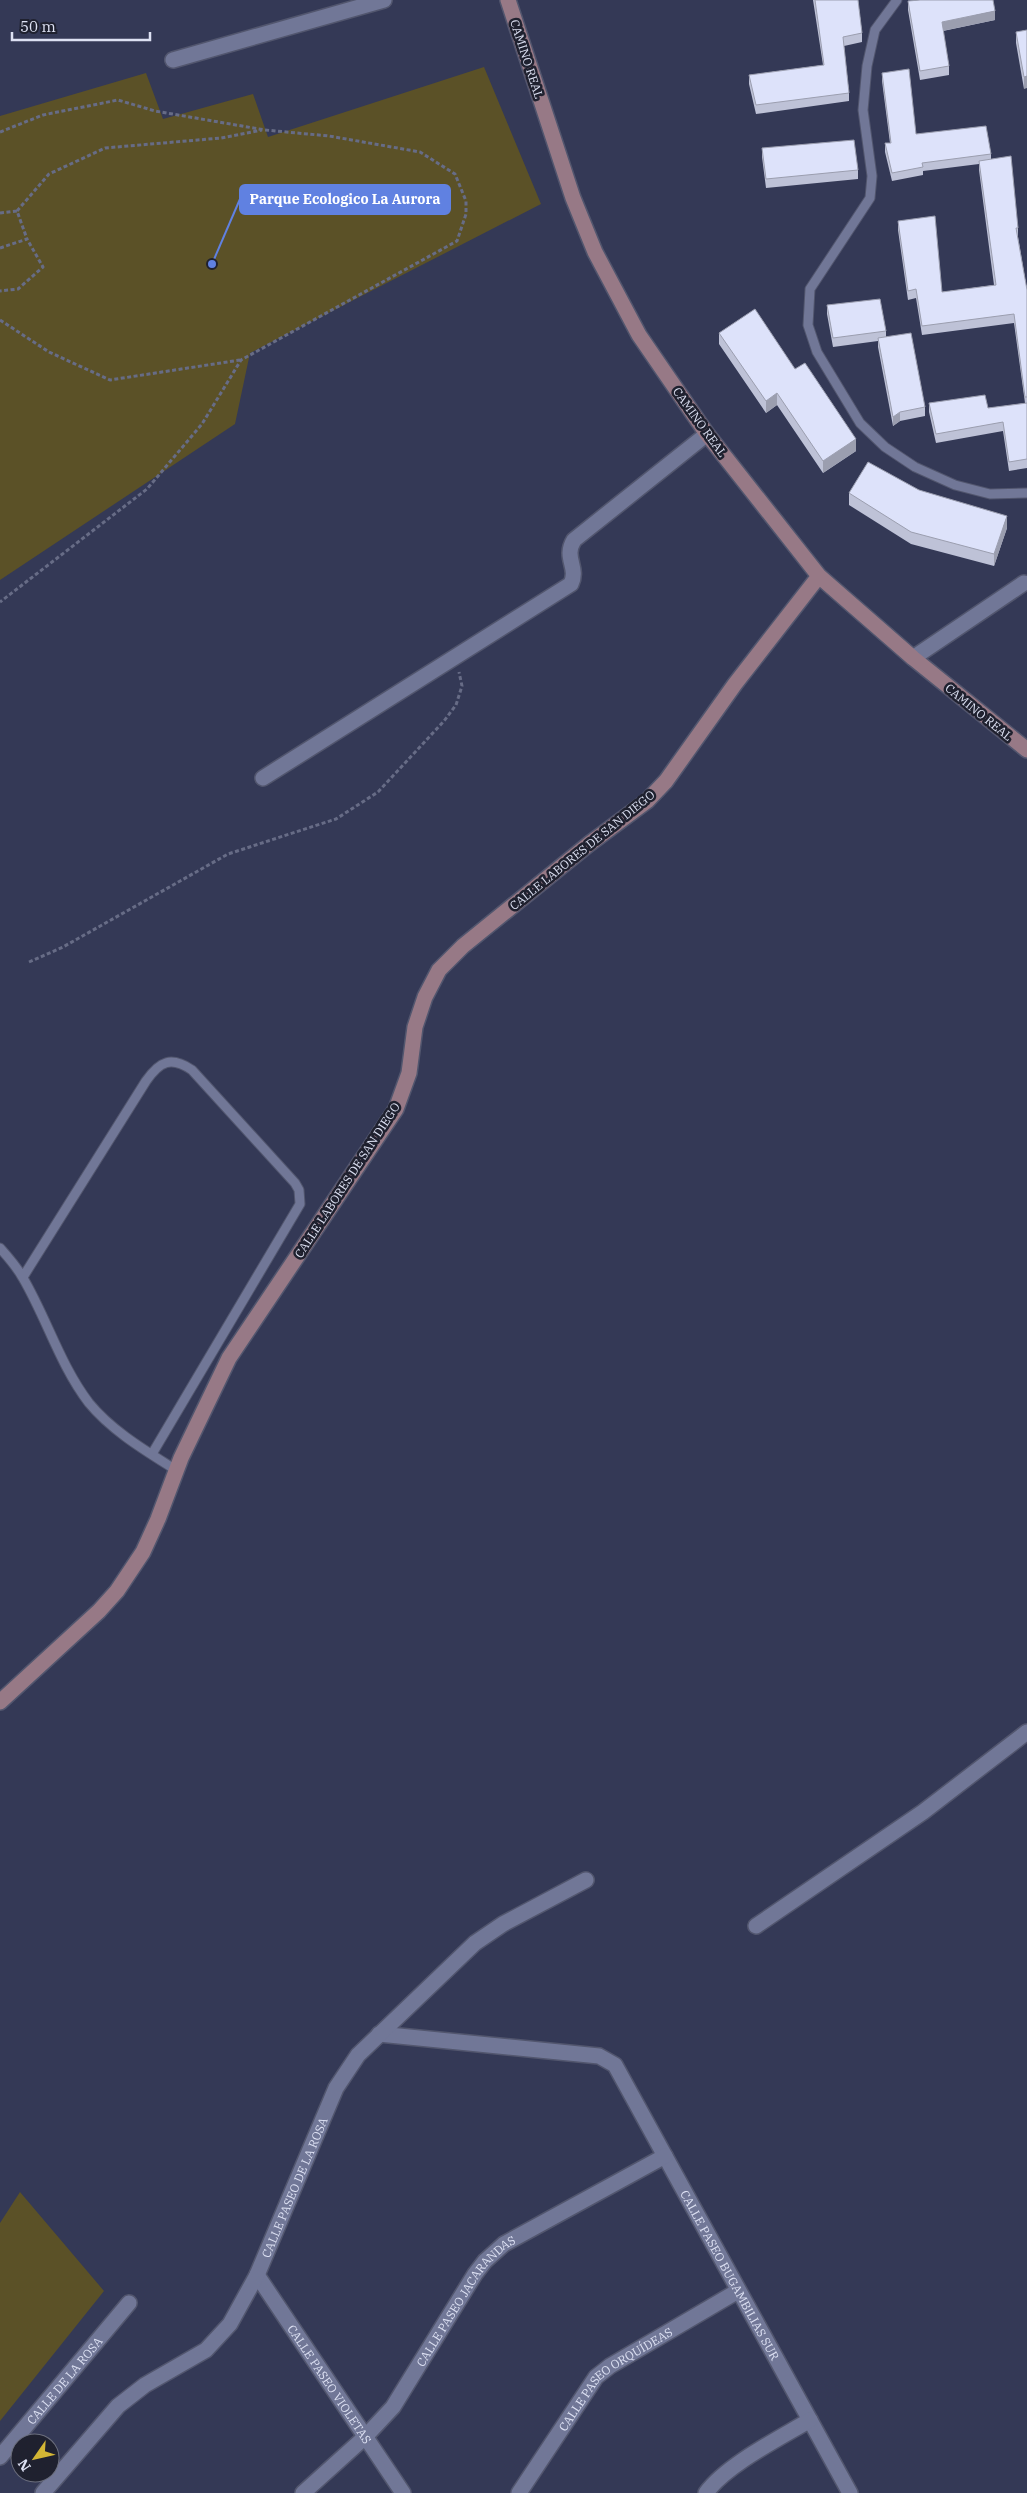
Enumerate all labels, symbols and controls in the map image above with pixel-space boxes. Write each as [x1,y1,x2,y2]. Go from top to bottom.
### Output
scale bar [12,10,150,42]
text: 50 m [20,17,56,36]
street label: CAMINO REAL [507,18,547,100]
callout: Parque Ecologico La Aurora [240,185,450,214]
text: Parque Ecologico La Aurora [250,190,440,208]
street label: CAMINO REAL [670,384,730,460]
street label: CAMINO REAL [942,680,1016,744]
street label: CALLE LABORES DE SAN DIEGO [506,787,658,913]
street label: CALLE LABORES DE SAN DIEGO [291,1099,403,1261]
street label: CALLE PASEO DE LA ROSA [258,2114,331,2260]
street label: CALLE PASEO BUGAMBILIAS SUR [678,2187,783,2363]
street label: CALLE PASEO JACARANDAS [412,2232,518,2369]
street label: CALLE PASEO VIOLETAS [285,2322,375,2446]
street label: CALLE PASEO ORQUÍDEAS [555,2324,675,2434]
street label: CALLE DE LA ROSA [23,2333,106,2427]
north arrow [10,2433,60,2483]
text: N [14,2456,35,2475]

